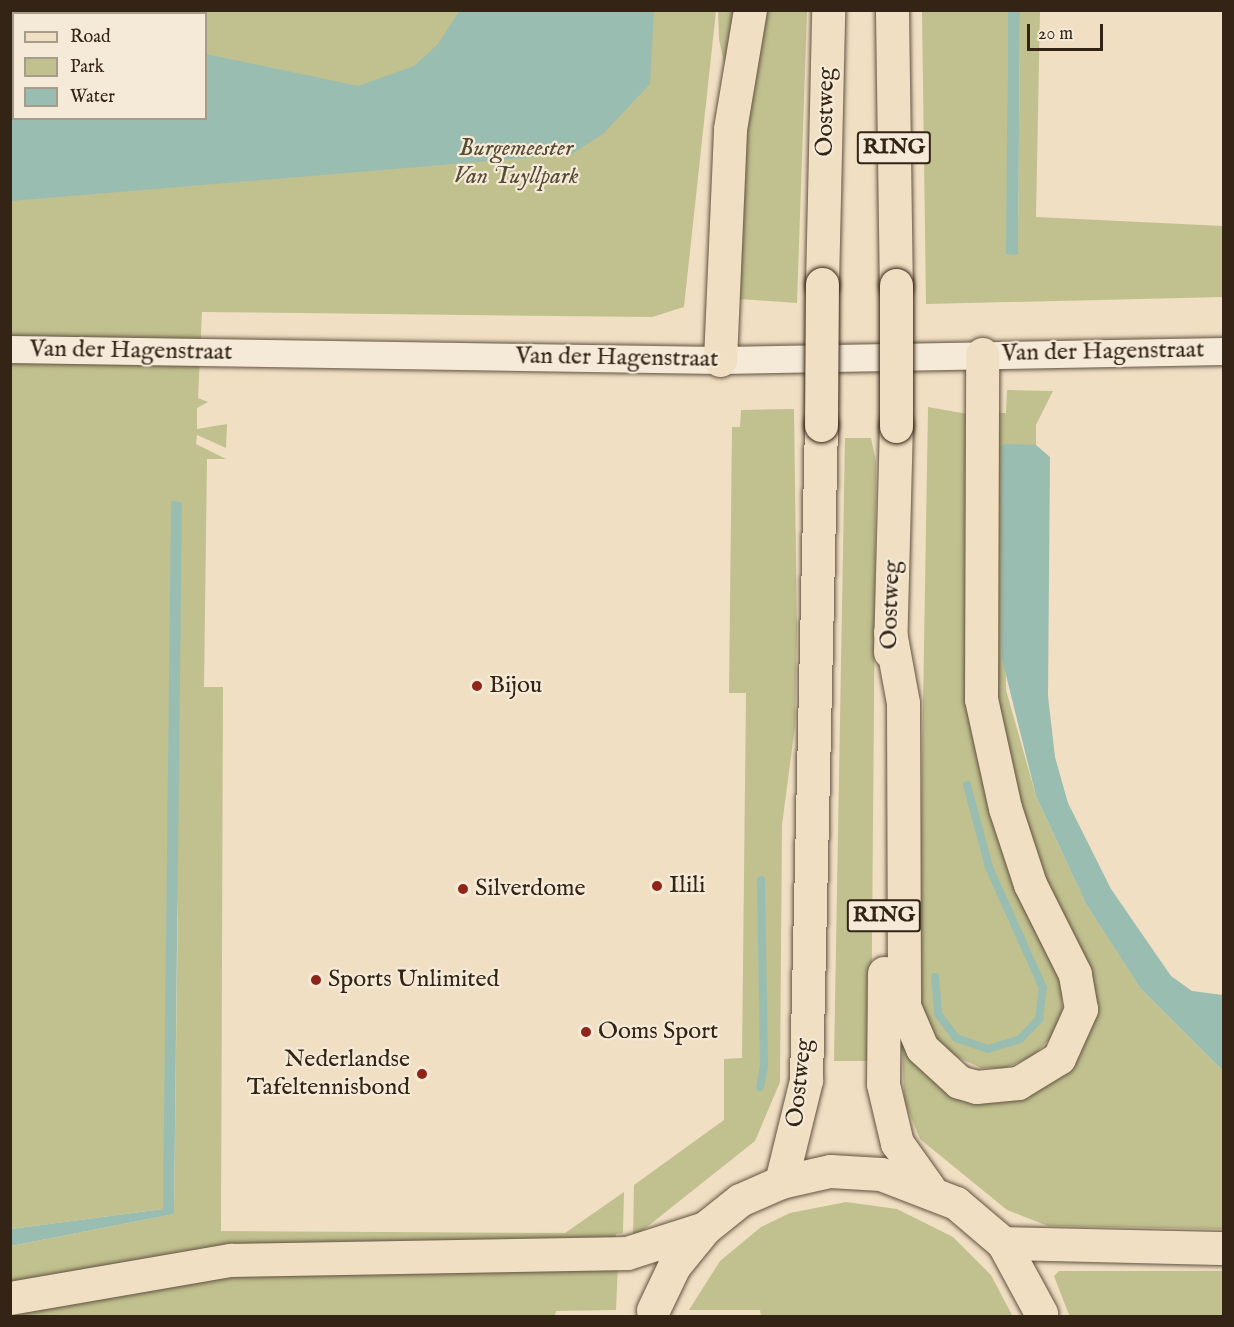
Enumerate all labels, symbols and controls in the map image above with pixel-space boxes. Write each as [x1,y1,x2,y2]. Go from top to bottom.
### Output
legend [12,12,207,120]
scale bar [1030,12,1106,50]
text: 20 m [1038,23,1073,46]
text: Road [70,26,111,49]
text: Park [70,56,104,79]
street label: Oostweg [811,67,841,157]
text: Water [70,86,115,109]
road number: RING [856,129,932,167]
park label: Burgemeester Van Tuyllpark [453,135,579,191]
street label: Van der Hagenstraat [29,335,233,367]
street label: Van der Hagenstraat [1001,336,1205,368]
street label: Van der Hagenstraat [515,342,719,374]
street label: Oostweg [875,560,907,650]
place label: Bijou [489,672,542,700]
marker: Bijou [470,679,484,693]
place label: Ilili [669,872,705,900]
place label: Silverdome [475,875,586,903]
marker: Ilili [650,879,664,893]
marker: Silverdome [456,882,470,896]
road number: RING [846,897,922,935]
place label: Sports Unlimited [328,966,499,994]
marker: Sports Unlimited [309,973,323,987]
place label: Ooms Sport [598,1018,718,1046]
marker: Ooms Sport [579,1025,593,1039]
street label: Oostweg [781,1037,819,1129]
place label: Nederlandse Tafeltennisbond [247,1046,410,1102]
marker: Nederlandse Tafeltennisbond [415,1067,429,1081]

